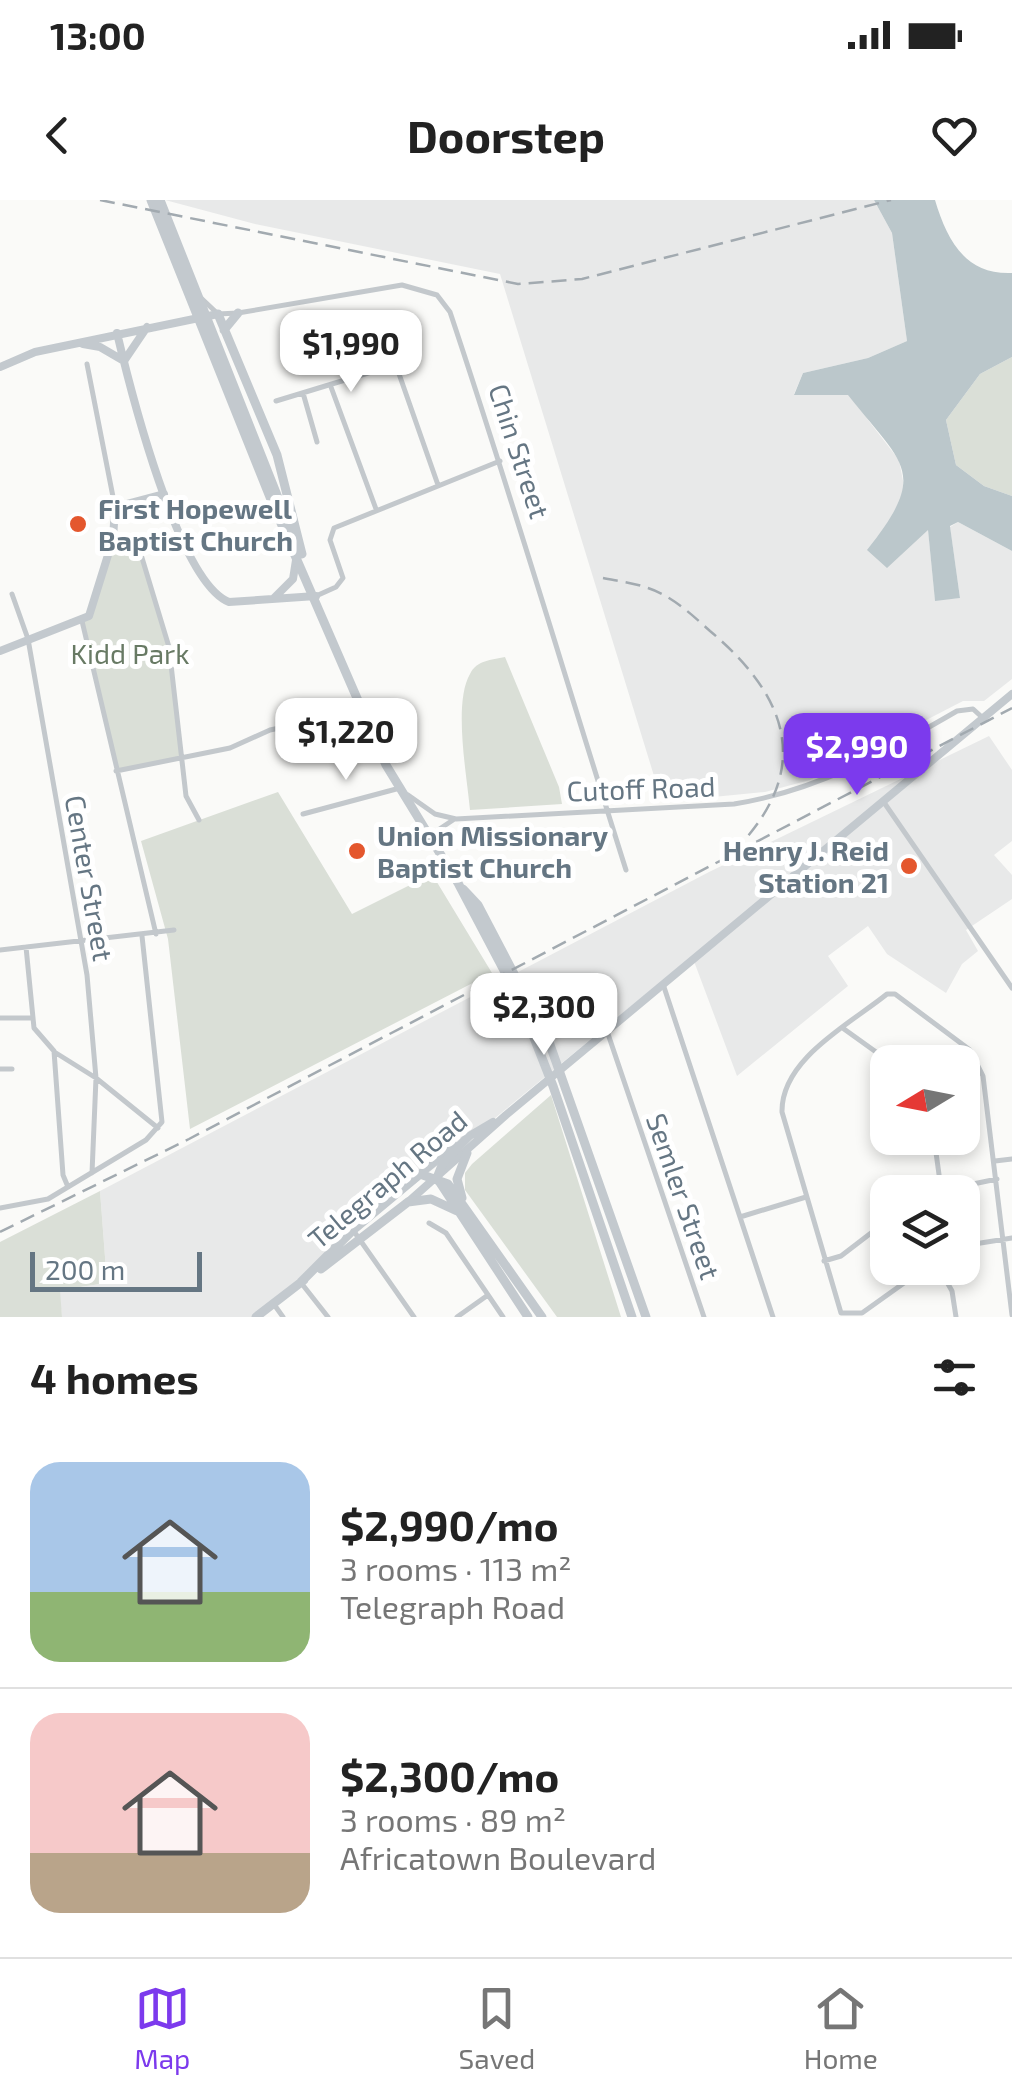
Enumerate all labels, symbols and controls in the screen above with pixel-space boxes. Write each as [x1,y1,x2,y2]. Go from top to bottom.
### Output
text: 13:00 [50,12,146,58]
icon: back [30,108,85,163]
text: Doorstep [407,108,605,162]
icon: heart [927,108,982,163]
pin: $1,990 [270,310,432,395]
text: $1,990 [302,323,400,361]
street label: Chin Street [482,379,558,523]
place label: First Hopewell Baptist Church [98,491,293,557]
marker: First Hopewell Baptist Church [67,513,89,535]
park label: Kidd Park [70,636,190,670]
pin: $1,220 [265,698,427,783]
text: $1,220 [297,711,395,749]
pin: $2,990 [776,713,938,798]
text: $2,990 [806,726,908,764]
street label: Cutoff Road [566,768,716,808]
street label: Center Street [59,792,121,964]
place label: Union Missionary Baptist Church [377,818,608,884]
place label: Henry J. Reid Station 21 [723,833,889,899]
marker: Union Missionary Baptist Church [346,840,368,862]
marker: Henry J. Reid Station 21 [898,855,920,877]
pin: $2,300 [463,973,625,1058]
text: $2,300 [492,986,596,1024]
north arrow [870,1045,980,1155]
map controls [870,1045,980,1285]
street label: Telegraph Road [301,1103,473,1255]
street label: Semler Street [640,1109,728,1283]
button: layers [870,1175,980,1285]
scale bar [30,1247,202,1292]
text: 200 m [45,1252,125,1286]
icon: filters [927,1350,982,1405]
text: 4 homes [30,1352,199,1402]
text: $2,990/mo [340,1499,559,1549]
icon: home [110,1502,230,1622]
text: 3 rooms · 113 m² [340,1549,572,1587]
text: Telegraph Road [340,1587,565,1625]
text: $2,300/mo [340,1750,559,1800]
icon: home [110,1753,230,1873]
text: 3 rooms · 89 m² [340,1800,566,1838]
text: Africatown Boulevard [340,1838,656,1876]
tab: Map [134,1981,190,2075]
tab: Saved [459,1981,535,2075]
tab: Home [804,1981,878,2075]

